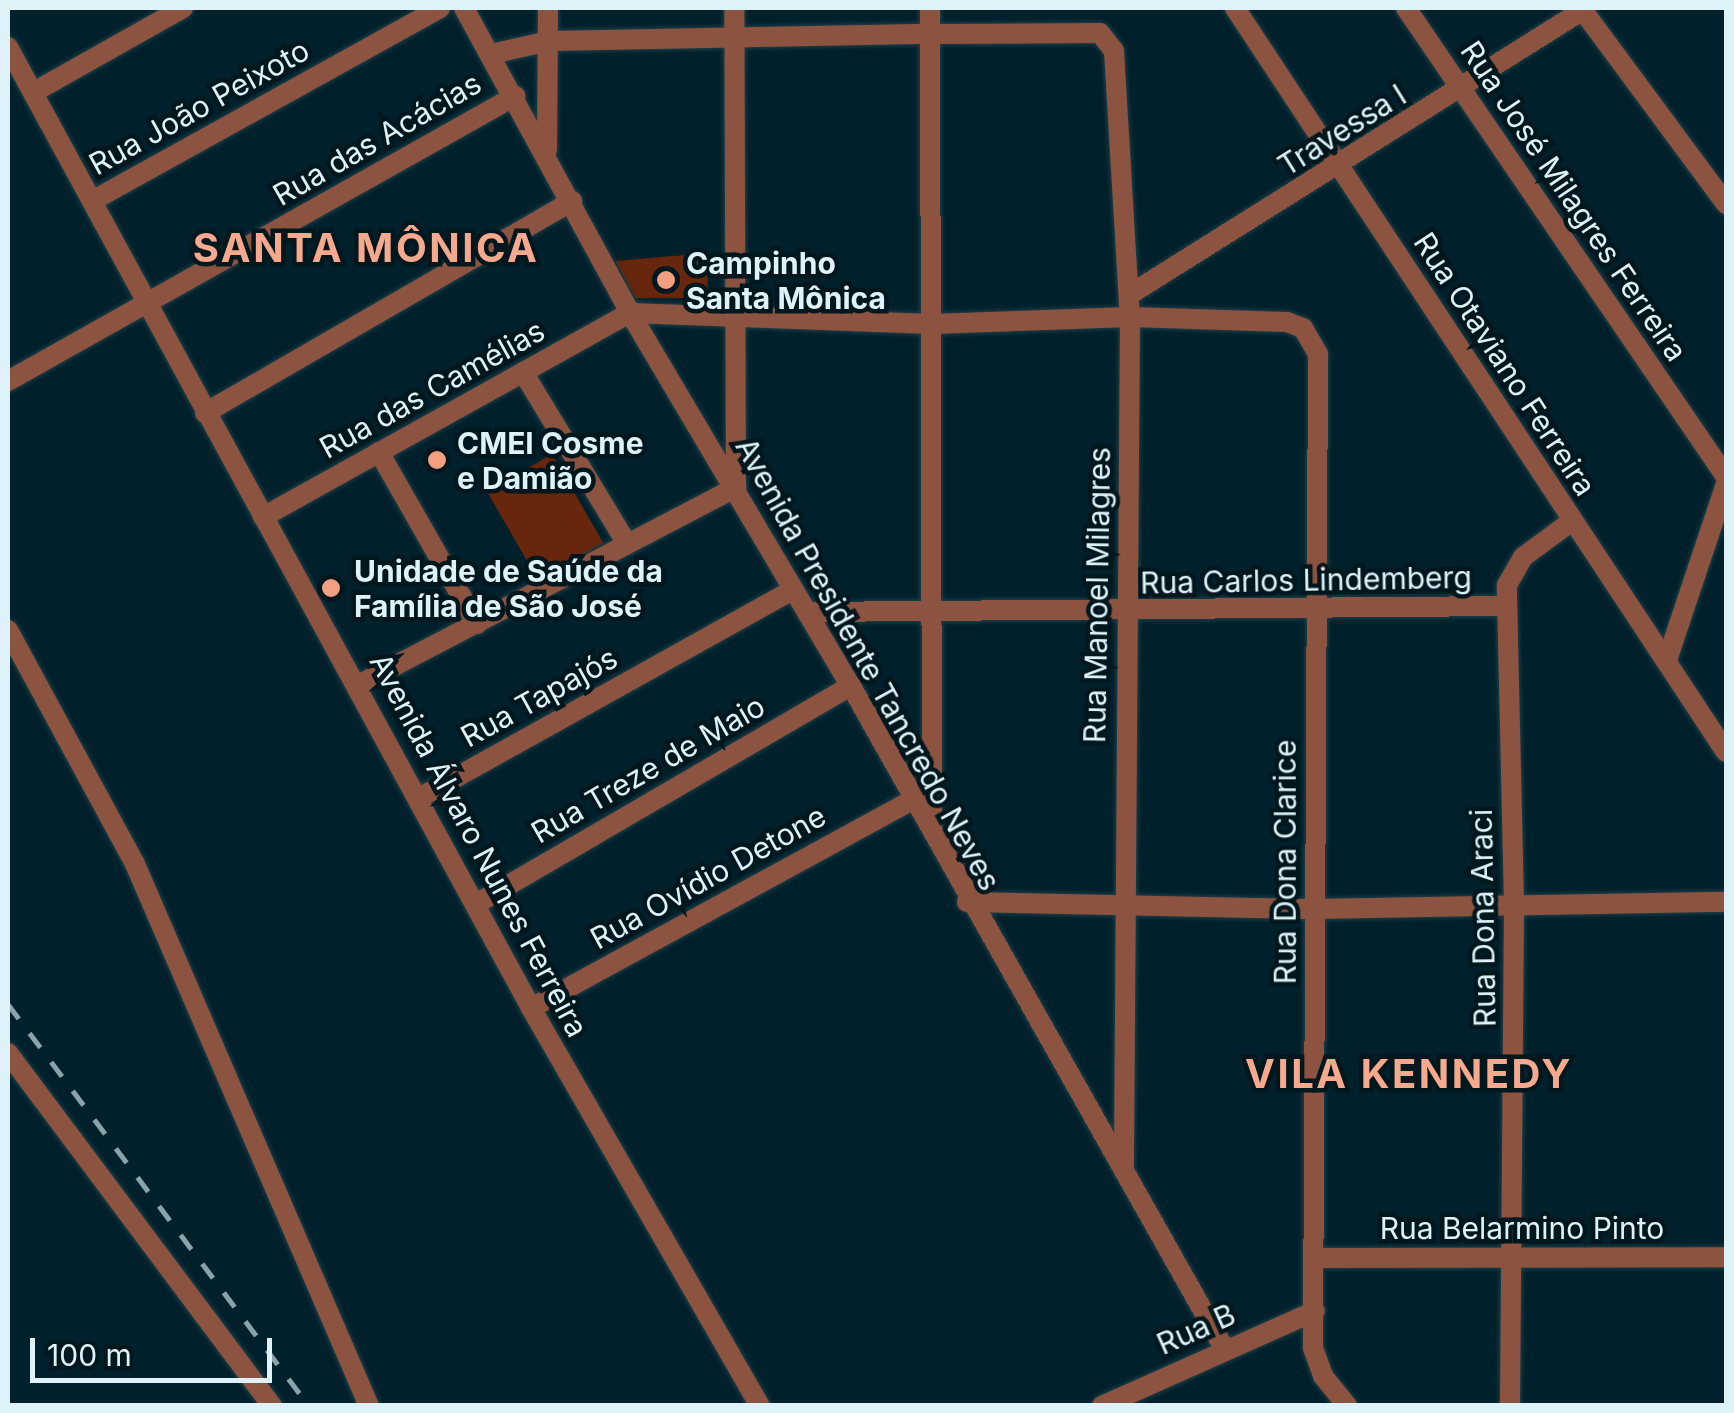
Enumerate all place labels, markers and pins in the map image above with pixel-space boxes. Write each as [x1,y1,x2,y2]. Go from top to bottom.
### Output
place label: Campinho Santa Mônica [686,245,886,316]
marker: Campinho Santa Mônica [655,269,677,291]
place label: CMEI Cosme e Damião [457,425,644,496]
marker: CMEI Cosme e Damião [426,449,448,471]
place label: Unidade de Saúde da Família de São José [354,553,663,624]
marker: Unidade de Saúde da Família de São José [318,575,344,601]

